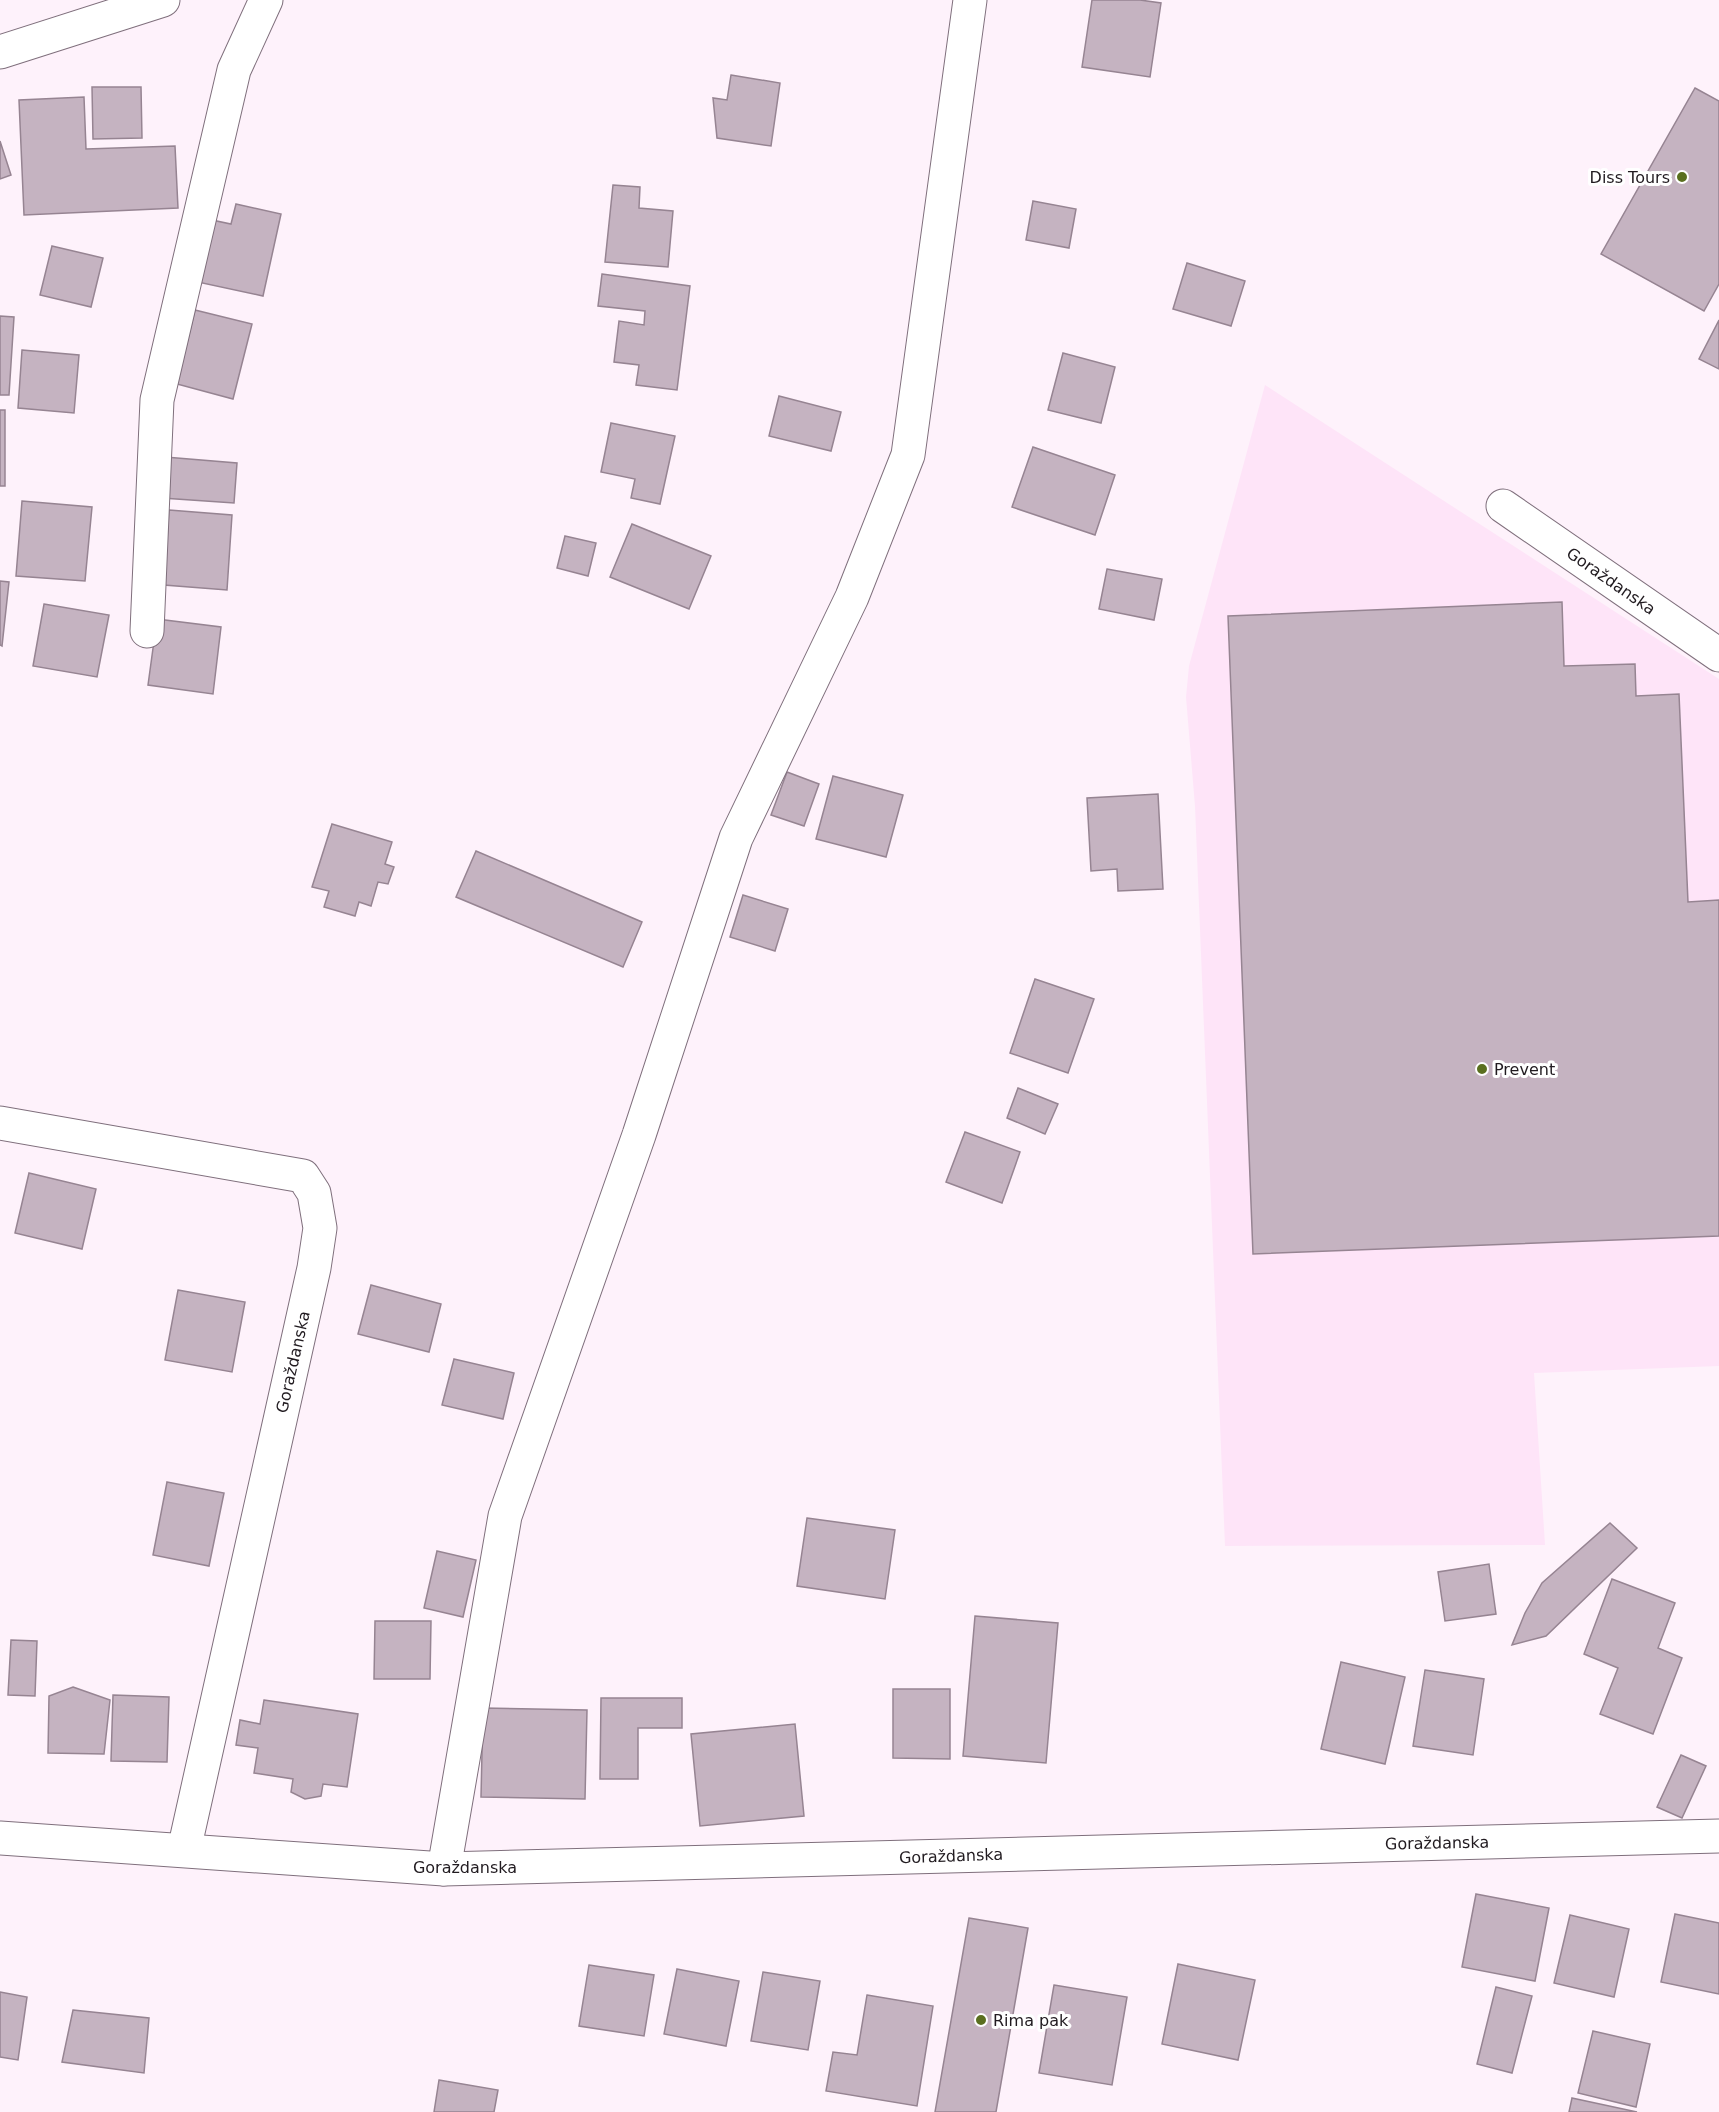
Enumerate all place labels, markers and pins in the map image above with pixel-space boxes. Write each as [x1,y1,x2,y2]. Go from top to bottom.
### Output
place label: Diss Tours [1590,168,1670,187]
marker: Diss Tours [1675,170,1689,184]
place label: Prevent [1494,1060,1555,1079]
marker: Prevent [1475,1062,1489,1076]
place label: Rima pak [993,2011,1069,2030]
marker: Rima pak [974,2013,988,2027]

